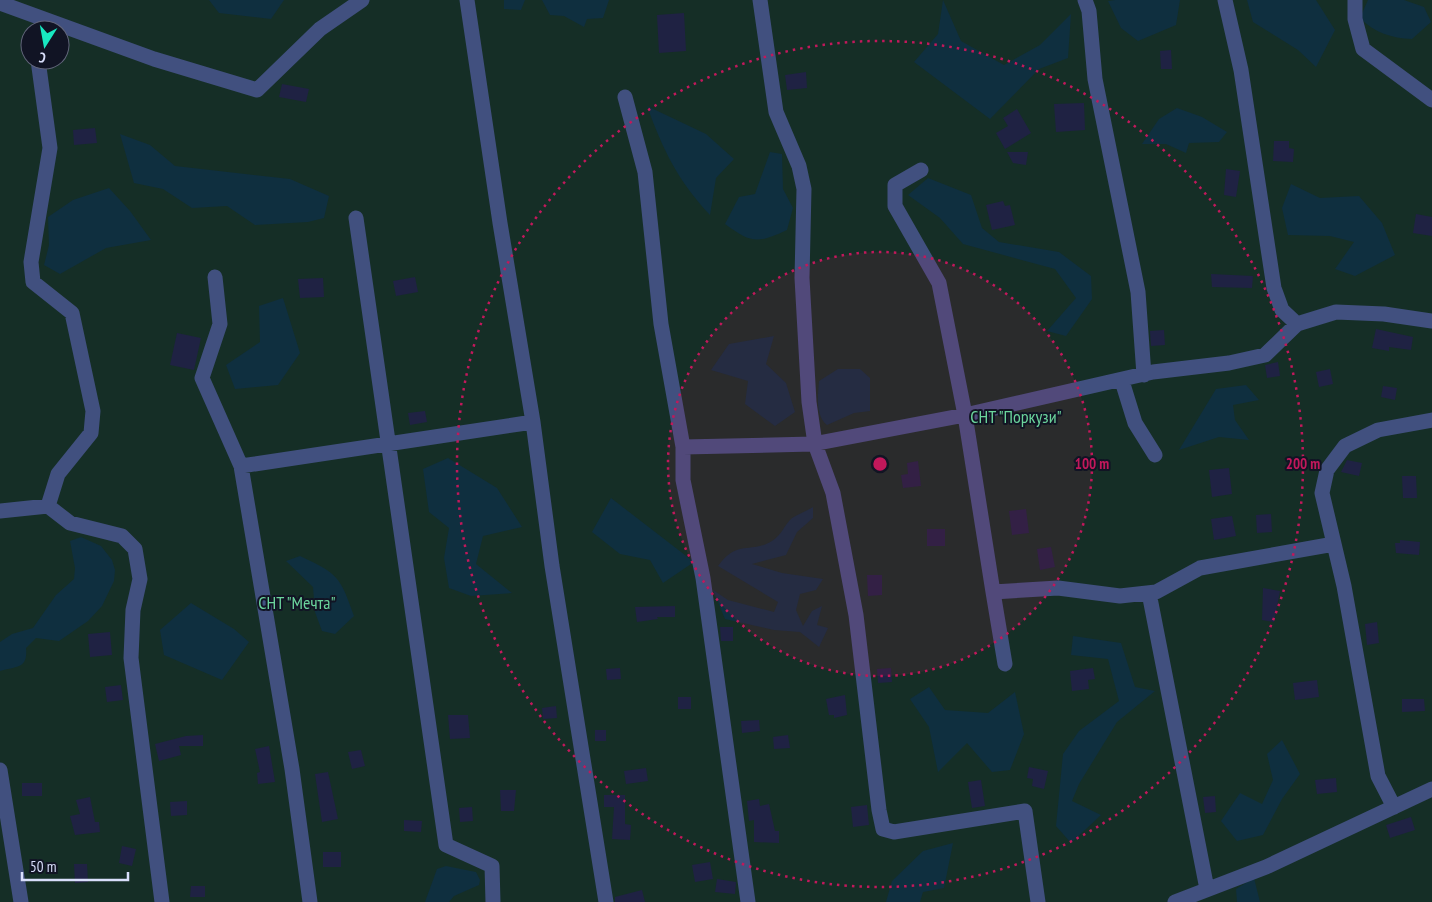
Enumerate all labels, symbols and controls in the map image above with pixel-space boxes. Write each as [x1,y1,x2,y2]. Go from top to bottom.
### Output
north arrow [20,20,70,70]
text: С [37,48,47,67]
park label: СНТ "Поркузи" [970,405,1062,428]
text: 100 m [1075,454,1109,473]
text: 200 m [1286,454,1320,473]
centre of rings [871,455,889,473]
park label: СНТ "Мечта" [258,591,336,614]
scale bar [22,850,129,882]
text: 50 m [30,857,56,876]

